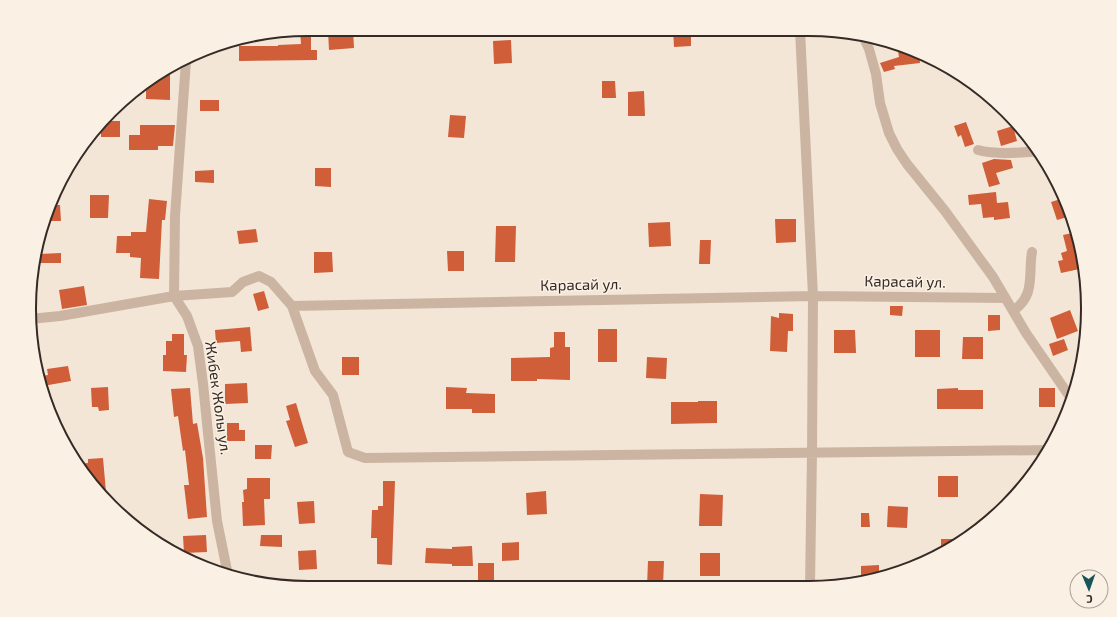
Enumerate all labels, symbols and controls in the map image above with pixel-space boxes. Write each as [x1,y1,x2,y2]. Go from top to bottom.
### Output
street label: Карасай ул. [864,271,946,292]
street label: Карасай ул. [540,274,622,295]
street label: Жибек Жолы ул. [201,340,236,456]
north arrow [1069,569,1109,609]
text: С [1085,593,1093,606]

